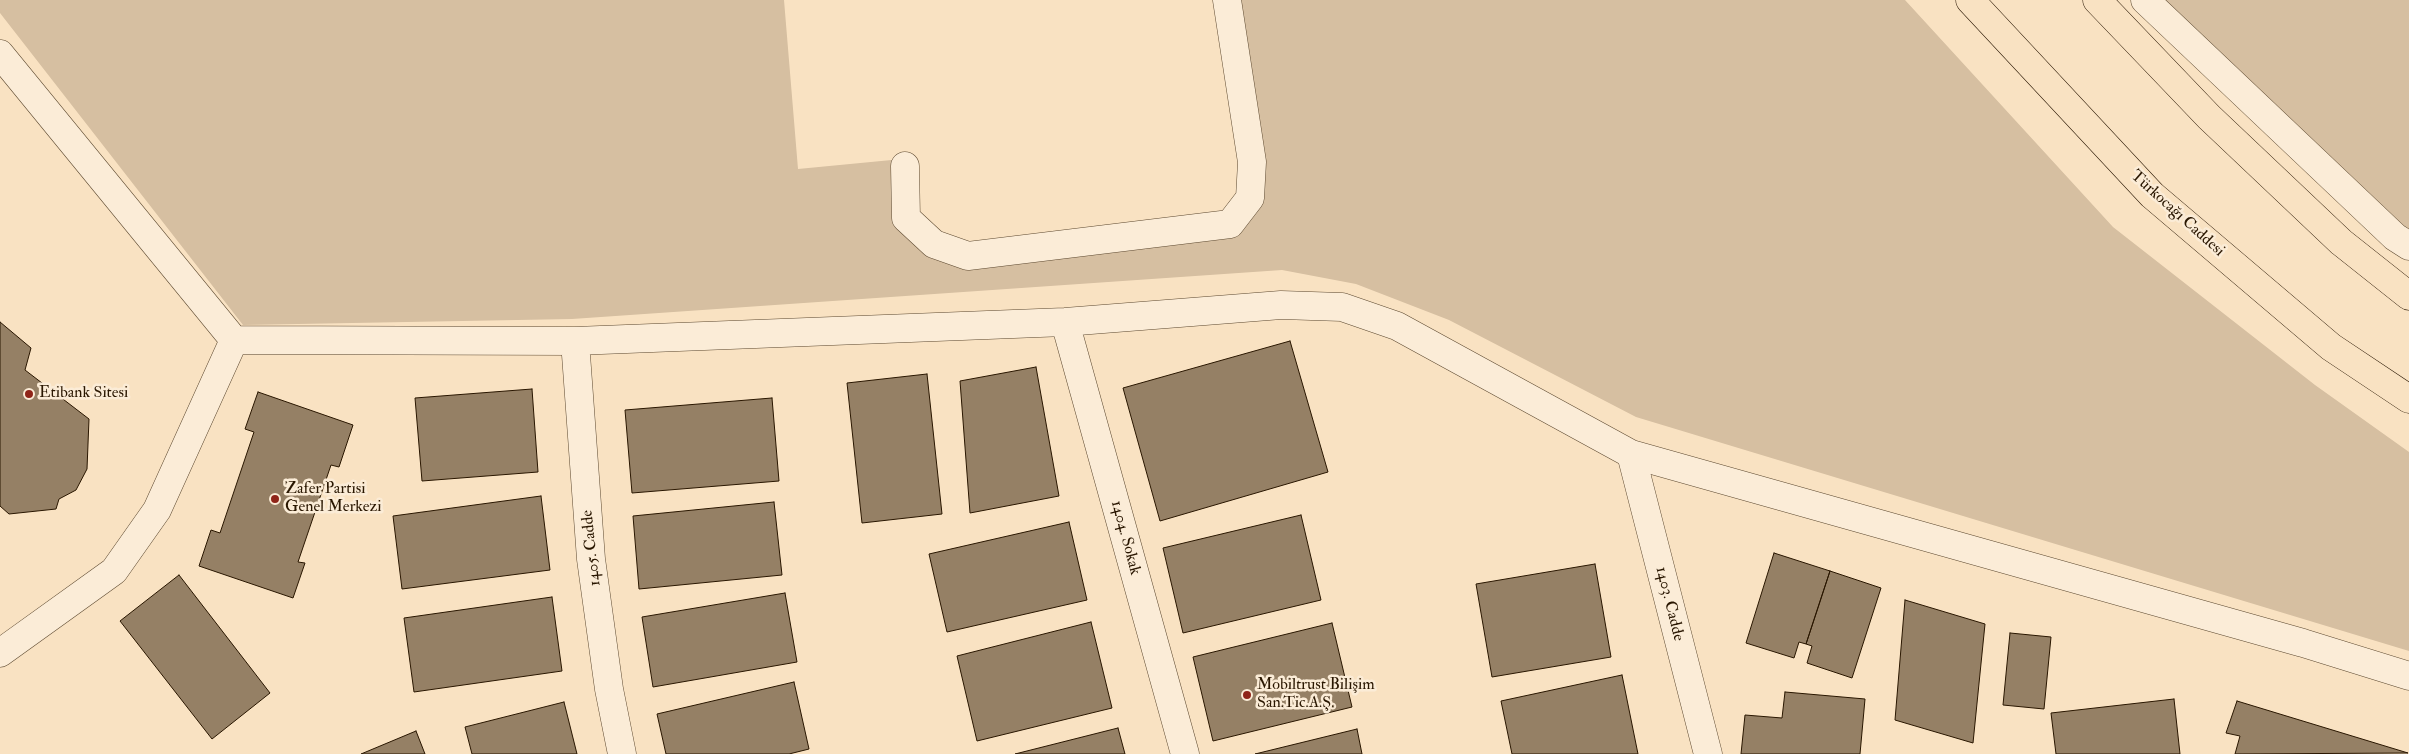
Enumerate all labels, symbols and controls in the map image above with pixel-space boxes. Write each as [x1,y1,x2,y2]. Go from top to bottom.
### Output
street label: Türkocağı Caddesi [2126,167,2228,261]
place label: Etibank Sitesi [39,384,128,404]
marker: Etibank Sitesi [23,388,35,400]
place label: Zafer Partisi Genel Merkezi [285,480,381,518]
marker: Zafer Partisi Genel Merkezi [269,493,281,505]
street label: 1404. Sokak [1106,499,1144,577]
street label: 1405. Cadde [578,509,606,587]
street label: 1403. Cadde [1651,565,1687,643]
place label: Mobiltrust Bilişim San.Tic.A.Ş. [1257,676,1375,714]
marker: Mobiltrust Bilişim San.Tic.A.Ş. [1241,689,1253,701]

